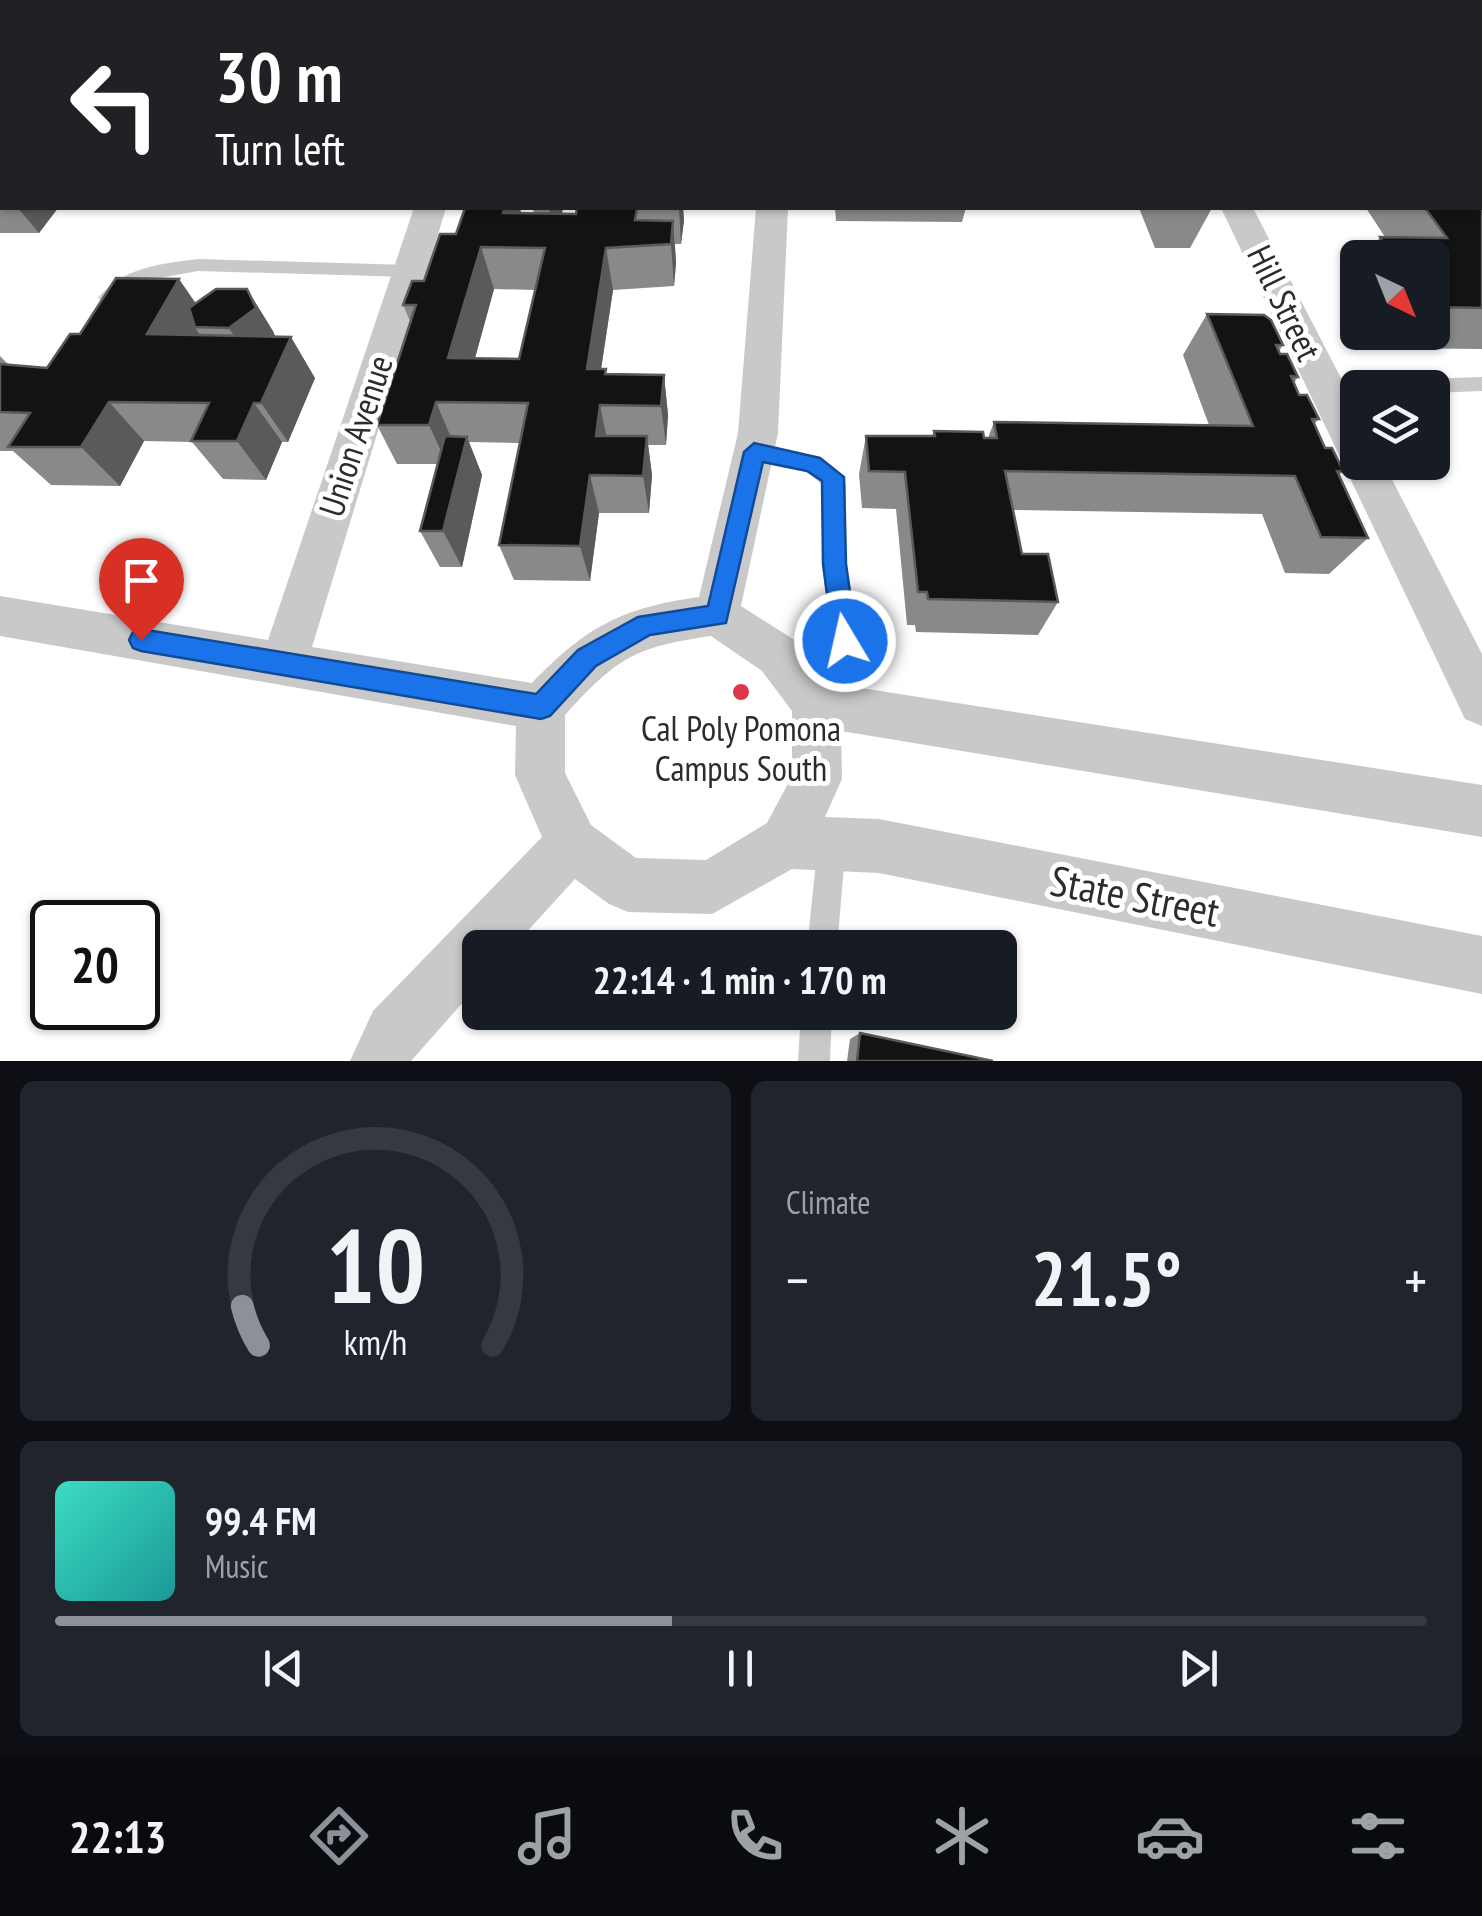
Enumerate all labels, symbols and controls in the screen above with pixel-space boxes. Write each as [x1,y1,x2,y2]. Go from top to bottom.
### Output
text: 30 m [215,31,343,121]
icon: left [50,40,180,170]
text: Turn left [215,119,345,177]
street label: Hill Street [1237,237,1333,368]
north arrow [1340,240,1450,350]
map controls [1340,240,1450,480]
street label: Union Avenue [307,349,403,522]
button: layers [1340,370,1450,480]
pin [99,538,184,641]
icon: arrive [114,553,169,608]
position arrow [793,589,897,693]
marker: Cal Poly Pomona Campus South [730,681,752,703]
place label: Cal Poly Pomona Campus South [641,705,841,791]
street label: State Street [1046,852,1225,939]
speed limit sign: 20 [30,900,160,1030]
text: 22:14 · 1 min · 170 m [593,955,886,1004]
text: Climate [786,1181,870,1223]
text: 10 [326,1197,425,1332]
text: 21.5° [1031,1230,1182,1327]
text: − [786,1244,809,1315]
text: + [1404,1244,1427,1315]
text: km/h [344,1319,407,1365]
text: 99.4 FM [205,1496,317,1545]
text: Music [205,1545,268,1587]
icon: previous [256,1641,311,1696]
icon: pause [713,1641,768,1696]
icon: next [1171,1641,1226,1696]
icon: directions [304,1801,374,1871]
icon: music [512,1801,582,1871]
icon: phone [720,1801,790,1871]
icon: climate [927,1801,997,1871]
icon: car [1135,1801,1205,1871]
icon: filters [1343,1801,1413,1871]
text: 22:13 [69,1807,166,1865]

